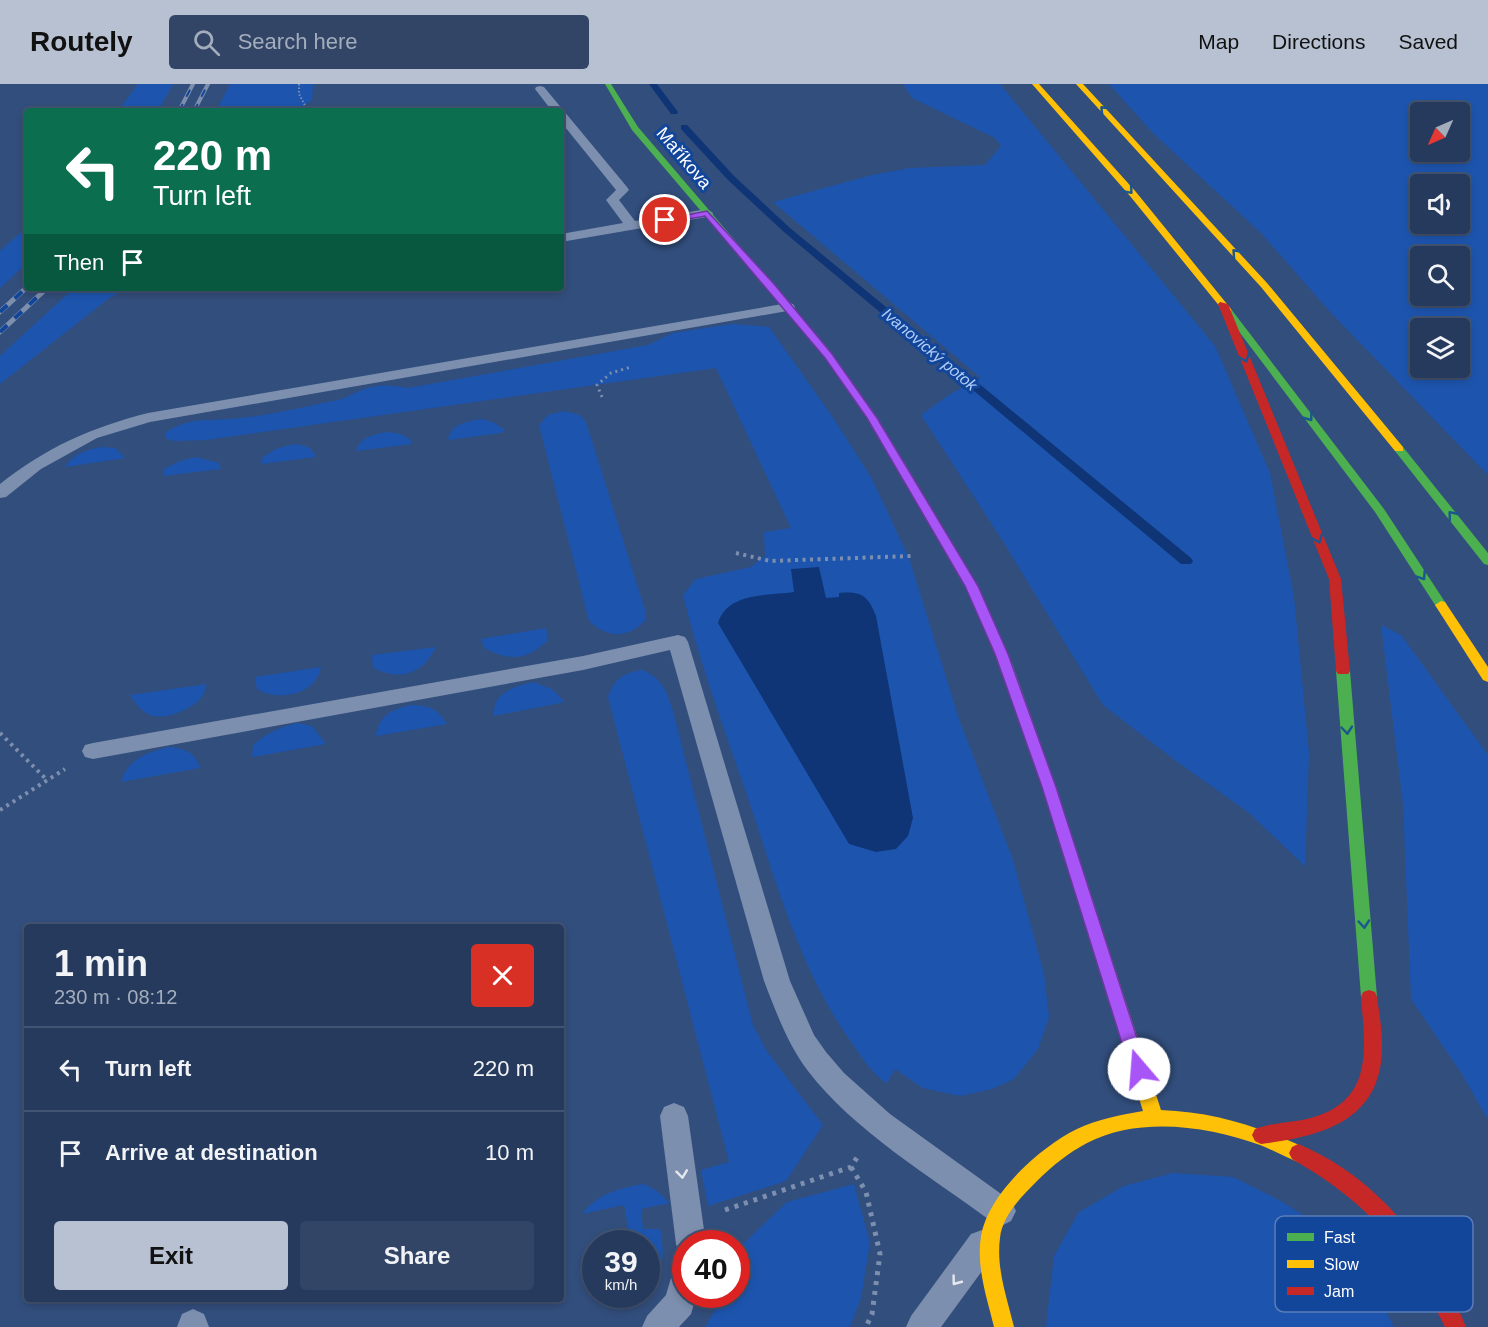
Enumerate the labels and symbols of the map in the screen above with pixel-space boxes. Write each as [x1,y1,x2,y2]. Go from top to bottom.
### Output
north arrow [1410,102,1470,162]
one-way arrow [1100,107,1111,118]
street label: Maříkova [653,123,716,194]
one-way arrow [1122,184,1133,195]
pin [639,194,690,245]
one-way arrow [1232,250,1243,260]
water label: Ivanovický potok [879,305,981,395]
one-way arrow [1238,352,1250,363]
one-way arrow [1302,411,1313,422]
one-way arrow [1448,511,1459,522]
one-way arrow [1311,532,1323,543]
one-way arrow [1415,570,1427,580]
one-way arrow [1340,725,1353,734]
one-way arrow [1357,920,1370,929]
position arrow [1107,1037,1171,1101]
one-way arrow [675,1169,687,1179]
legend [1275,1216,1473,1312]
text: Fast [1324,1229,1356,1246]
speed limit sign: 40 [672,1230,750,1308]
text: Slow [1324,1256,1359,1273]
one-way arrow [952,1274,963,1285]
text: Jam [1324,1283,1354,1300]

